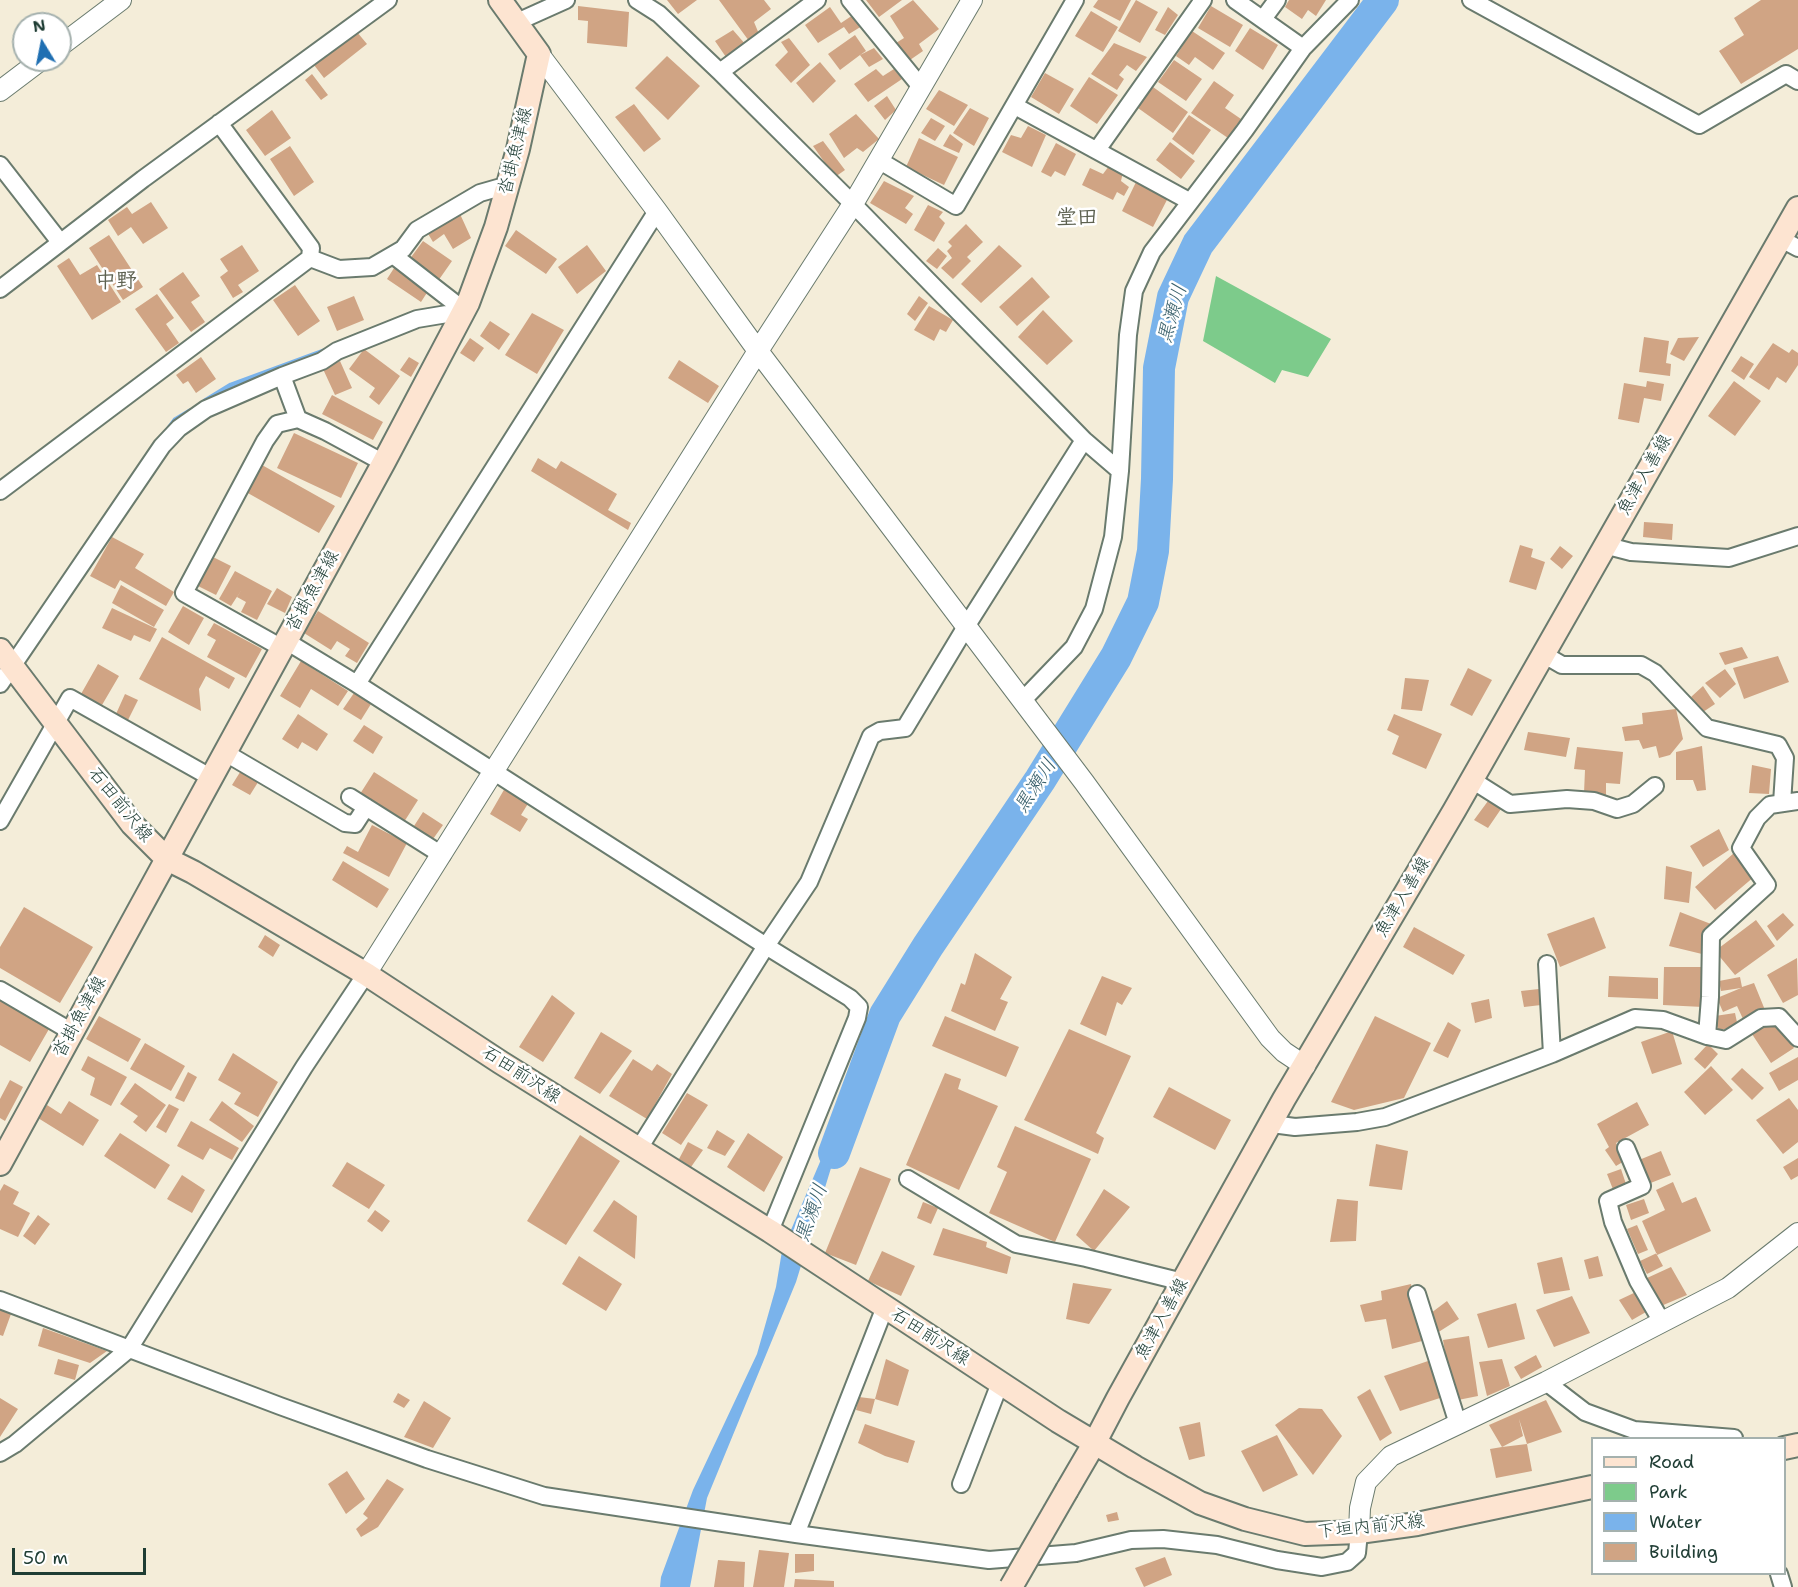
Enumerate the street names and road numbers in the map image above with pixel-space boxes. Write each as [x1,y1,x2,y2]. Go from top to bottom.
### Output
street label: 沓掛魚津線 [495,105,537,197]
street label: 魚津入善線 [1613,431,1677,519]
street label: 沓掛魚津線 [282,546,344,636]
street label: 石田前沢線 [83,763,157,847]
street label: 魚津入善線 [1371,853,1435,941]
street label: 沓掛魚津線 [49,972,111,1062]
street label: 石田前沢線 [477,1041,565,1109]
street label: 魚津入善線 [1131,1274,1193,1364]
street label: 石田前沢線 [886,1303,974,1371]
street label: 下垣内前沢線 [1316,1511,1426,1543]

